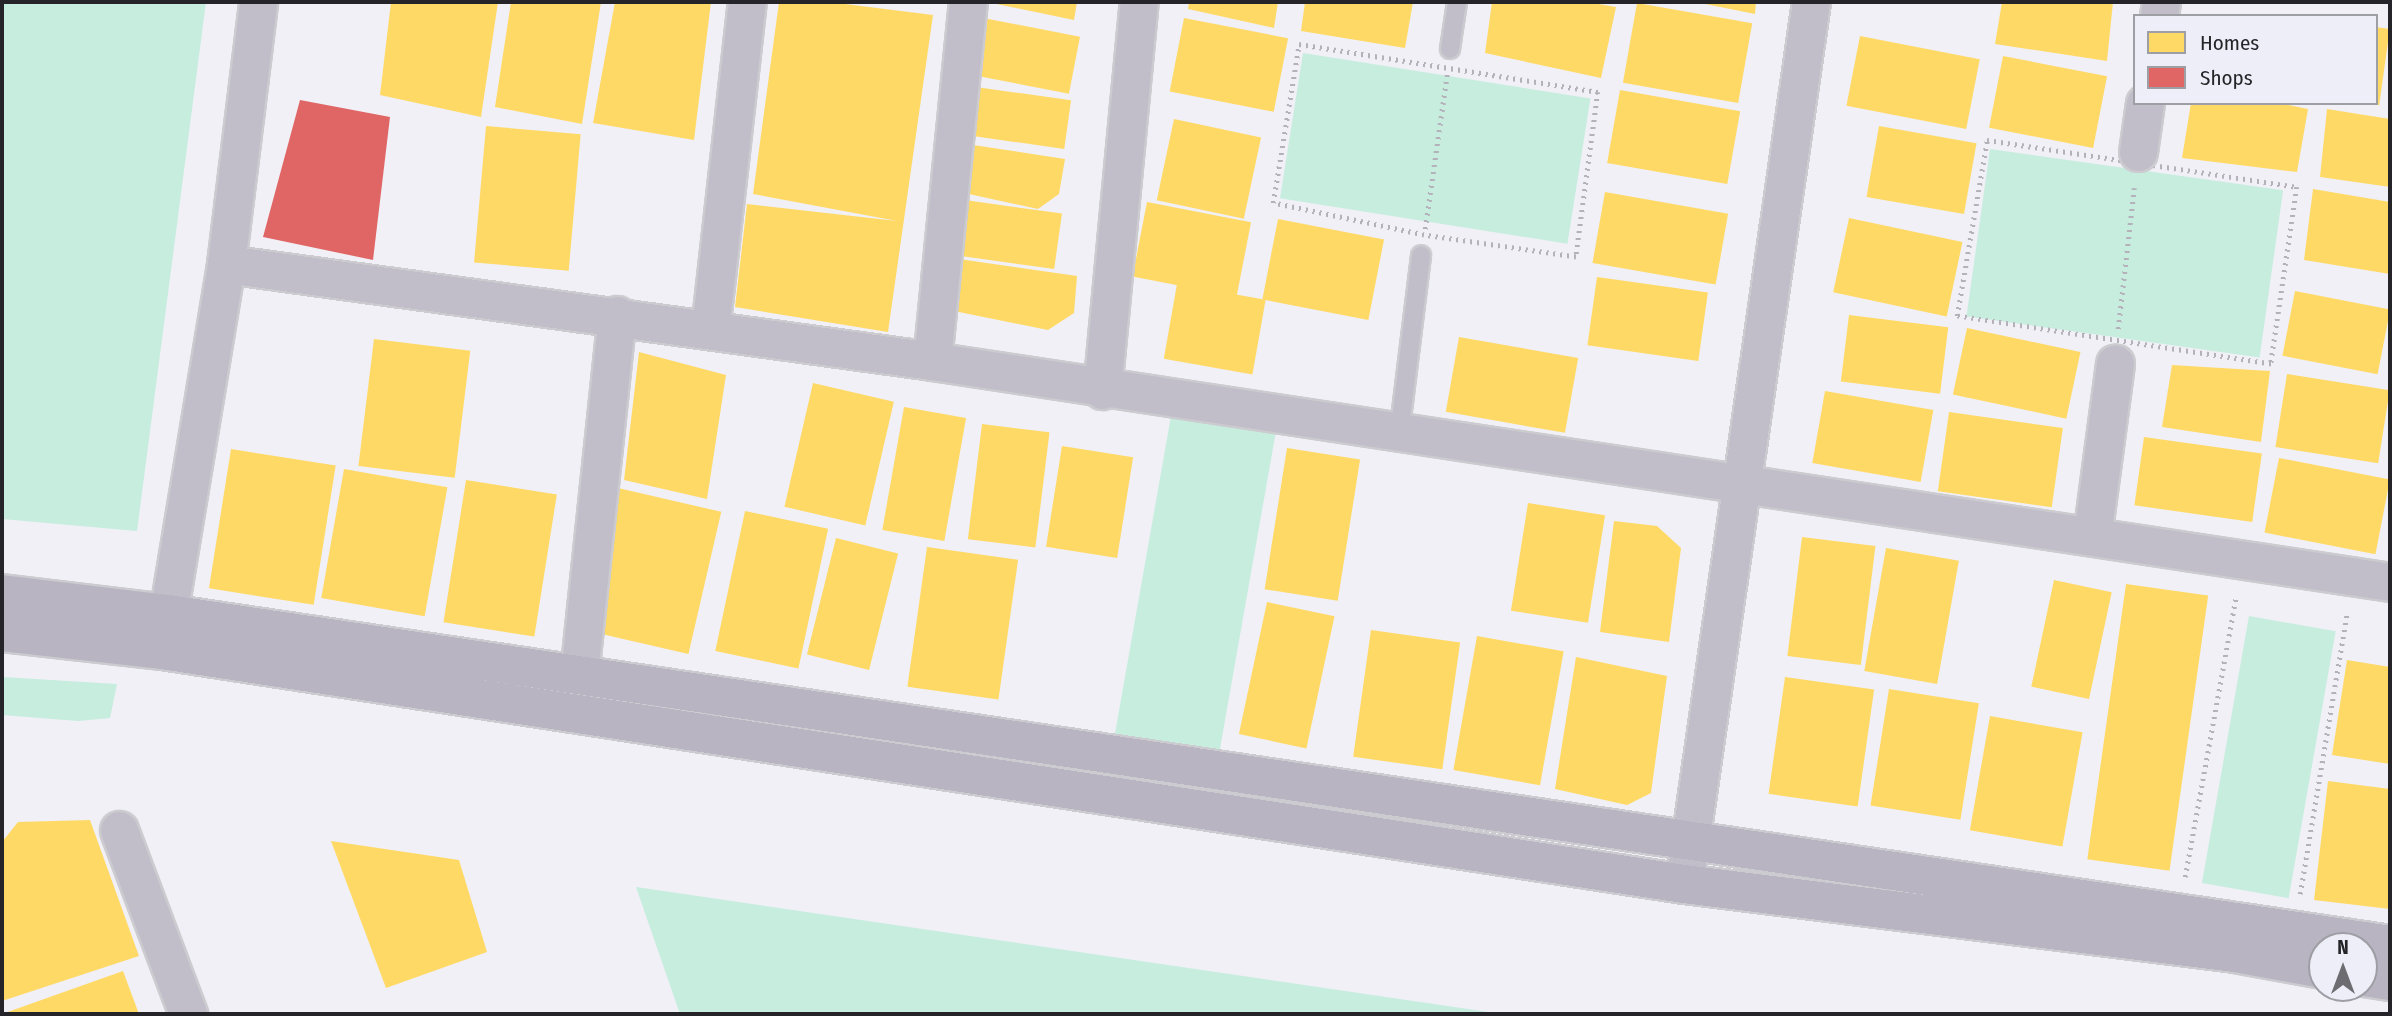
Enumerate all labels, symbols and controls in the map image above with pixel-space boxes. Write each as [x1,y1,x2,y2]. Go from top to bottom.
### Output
legend [2133,14,2378,105]
text: Homes [2200,30,2259,56]
text: Shops [2200,65,2253,91]
north arrow [2308,932,2378,1002]
text: N [2337,936,2349,959]

